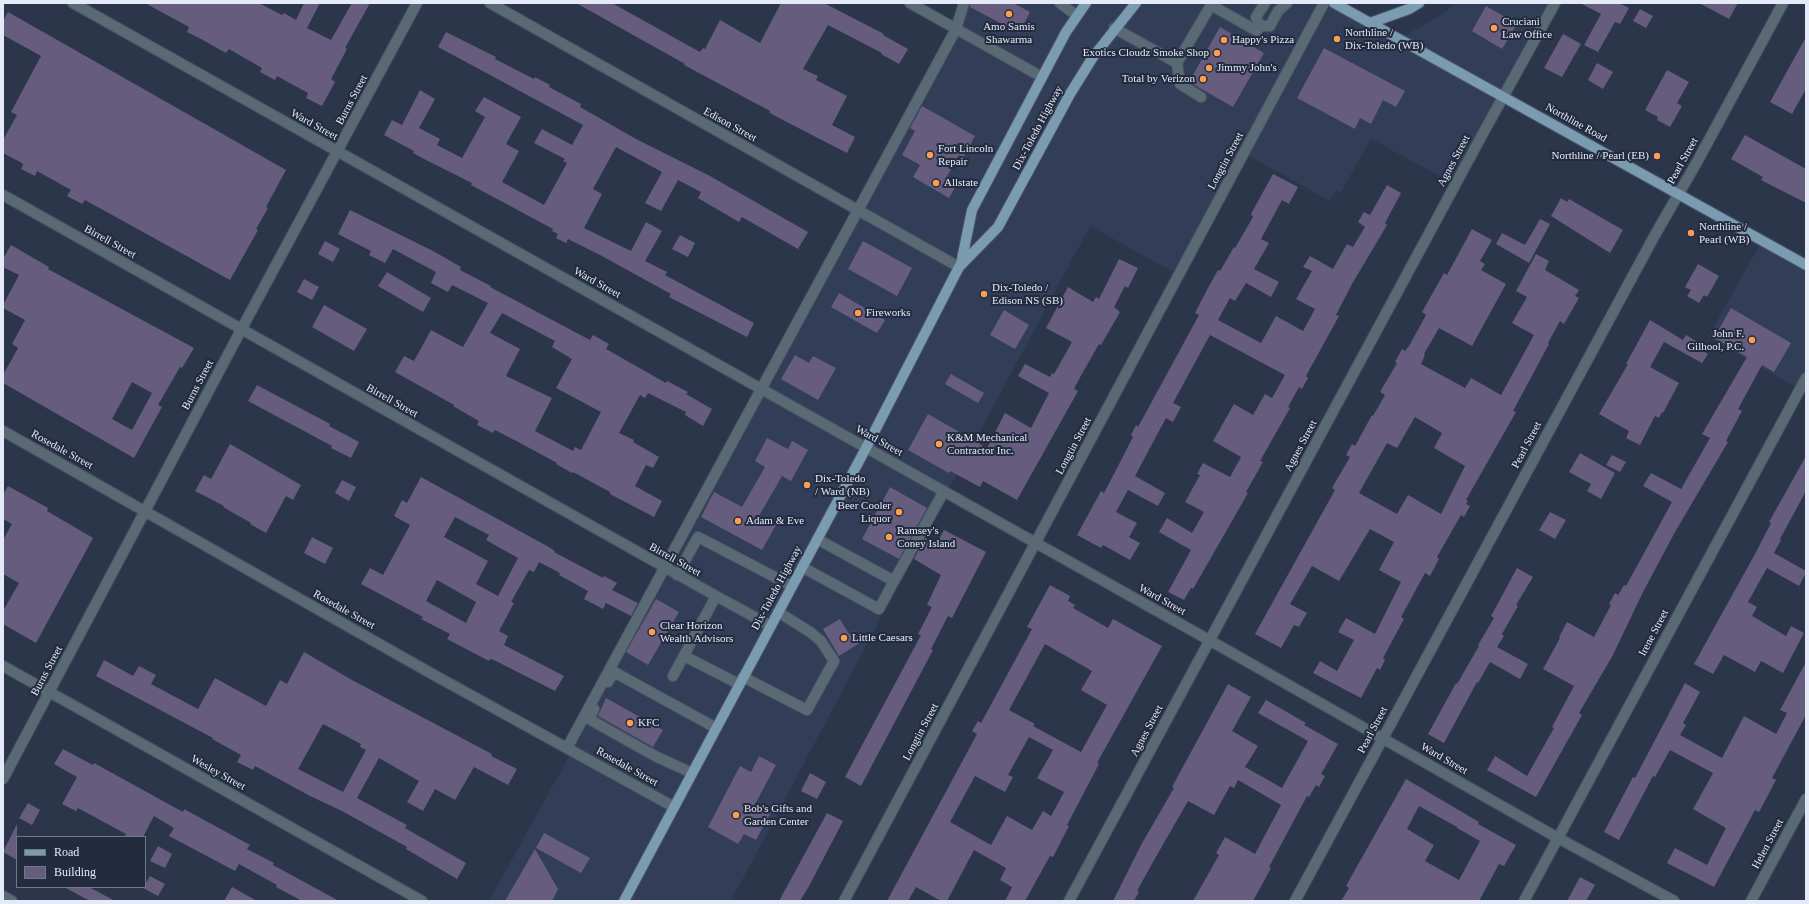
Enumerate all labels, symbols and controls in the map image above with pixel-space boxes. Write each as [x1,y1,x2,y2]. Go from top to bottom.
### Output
marker: Amo Samis Shawarma [1004,9,1014,19]
place label: Cruciani Law Office [1502,15,1552,41]
place label: Amo Samis Shawarma [983,20,1035,46]
marker: Cruciani Law Office [1489,23,1499,33]
place label: Northline / Dix-Toledo (WB) [1345,26,1423,52]
place label: Happy's Pizza [1232,33,1294,47]
marker: Northline / Dix-Toledo (WB) [1332,34,1342,44]
marker: Happy's Pizza [1219,35,1229,45]
place label: Exotics Cloudz Smoke Shop [1083,46,1209,60]
marker: Exotics Cloudz Smoke Shop [1212,48,1222,58]
place label: Jimmy John's [1217,61,1277,75]
marker: Jimmy John's [1204,63,1214,73]
place label: Total by Verizon [1122,72,1195,86]
street label: Burns Street [333,73,371,127]
marker: Total by Verizon [1198,74,1208,84]
street label: Dix-Toledo Highway [1010,84,1066,172]
street label: Northline Road [1543,101,1609,145]
street label: Edison Street [701,105,759,145]
street label: Ward Street [288,107,340,143]
street label: Longtin Street [1205,130,1247,192]
street label: Agnes Street [1435,133,1473,189]
street label: Pearl Street [1665,135,1701,187]
place label: Fort Lincoln Repair [938,142,993,168]
place label: Northline / Pearl (EB) [1552,149,1649,163]
marker: Fort Lincoln Repair [925,150,935,160]
marker: Northline / Pearl (EB) [1652,151,1662,161]
place label: Allstate [944,176,978,190]
marker: Allstate [931,178,941,188]
place label: Northline / Pearl (WB) [1699,220,1749,246]
street label: Birrell Street [82,222,138,262]
marker: Northline / Pearl (WB) [1686,228,1696,238]
street label: Ward Street [571,265,623,301]
place label: Dix-Toledo / Edison NS (SB) [992,281,1063,307]
marker: Dix-Toledo / Edison NS (SB) [979,289,989,299]
place label: Fireworks [866,306,911,320]
marker: Fireworks [853,308,863,318]
place label: John F. Gilhool, P.C. [1687,327,1744,353]
marker: John F. Gilhool, P.C. [1747,335,1757,345]
street label: Burns Street [179,358,217,412]
street label: Birrell Street [364,381,420,421]
street label: Longtin Street [1053,415,1095,477]
street label: Agnes Street [1282,418,1320,474]
street label: Pearl Street [1509,419,1545,471]
street label: Ward Street [853,423,905,459]
street label: Rosedale Street [29,428,95,472]
place label: K&M Mechanical Contractor Inc. [947,431,1027,457]
marker: K&M Mechanical Contractor Inc. [934,439,944,449]
place label: Dix-Toledo / Ward (NB) [815,472,870,498]
marker: Dix-Toledo / Ward (NB) [802,480,812,490]
place label: Beer Cooler Liquor [838,499,891,525]
marker: Beer Cooler Liquor [894,507,904,517]
place label: Adam & Eve [746,514,804,528]
marker: Adam & Eve [733,516,743,526]
place label: Ramsey's Coney Island [897,524,955,550]
marker: Ramsey's Coney Island [884,532,894,542]
street label: Birrell Street [647,540,703,580]
street label: Dix-Toledo Highway [749,544,805,632]
street label: Ward Street [1136,582,1188,618]
street label: Rosedale Street [311,588,377,632]
street label: Irene Street [1636,607,1672,659]
place label: Clear Horizon Wealth Advisors [660,619,733,645]
marker: Clear Horizon Wealth Advisors [647,627,657,637]
place label: Little Caesars [852,631,913,645]
marker: Little Caesars [839,633,849,643]
street label: Burns Street [28,644,66,698]
street label: Longtin Street [900,701,942,763]
street label: Agnes Street [1128,703,1166,759]
street label: Pearl Street [1355,704,1391,756]
place label: KFC [638,716,659,730]
marker: KFC [625,718,635,728]
street label: Ward Street [1418,740,1470,778]
street label: Rosedale Street [594,745,660,789]
street label: Wesley Street [188,753,248,793]
place label: Bob's Gifts and Garden Center [744,802,812,828]
marker: Bob's Gifts and Garden Center [731,810,741,820]
street label: Helen Street [1749,817,1787,871]
legend [16,836,146,888]
text: Road [54,845,79,859]
text: Building [54,865,96,879]

